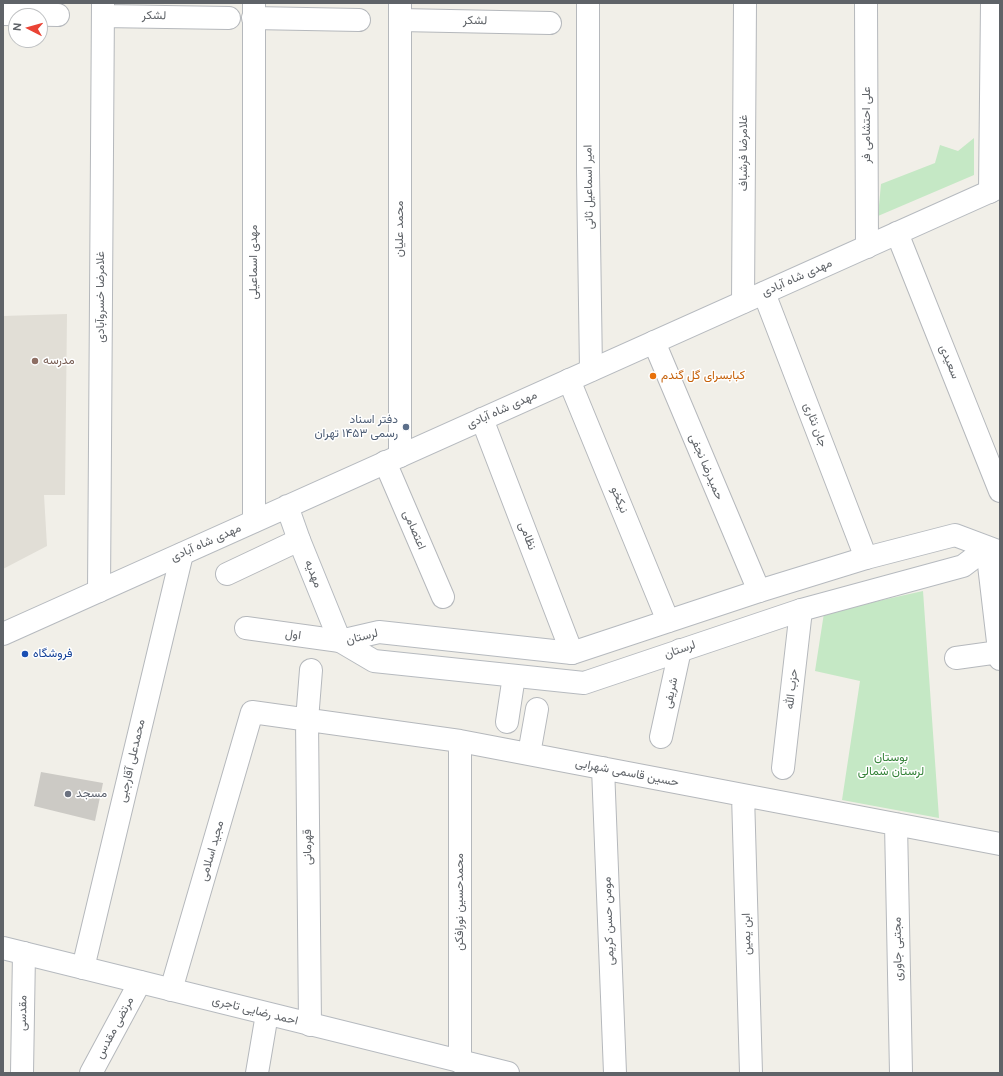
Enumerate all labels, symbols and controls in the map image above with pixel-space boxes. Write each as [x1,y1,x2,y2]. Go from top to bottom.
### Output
north arrow [8,8,48,48]
street label: لشكر [142,9,166,23]
street label: لشكر [463,14,487,28]
text: N [10,22,24,32]
street label: علی احتشامی فر [860,86,874,164]
street label: غلامرضا فرشباف [737,115,751,191]
street label: امیر اسماعیل ثانی [581,145,597,229]
street label: محمد علیان [393,201,407,257]
street label: مهدی اسماعیلی [247,225,261,299]
street label: غلامرضا خسروآبادی [94,251,108,343]
street label: مهدی شاه آبادی [760,256,834,300]
street label: سعیدی [936,343,962,381]
place label: مدرسه [43,354,75,368]
marker: مدرسه [30,356,40,366]
place label: کبابسرای گل گندم [661,369,745,383]
marker: کبابسرای گل گندم [648,371,658,381]
street label: مهدی شاه آبادی [465,388,539,432]
street label: جان نثاری [800,401,830,449]
place label: دفتر اسناد رسمی ۱۴۵۳ تهران [314,413,398,441]
marker: دفتر اسناد رسمی ۱۴۵۳ تهران [401,422,411,432]
street label: حمیدرضا نجفی [686,432,726,502]
street label: نیکخو [607,485,631,515]
street label: اعتصامی [399,508,429,552]
street label: نظامی [515,520,539,552]
street label: مهدی شاه آبادی [169,521,243,565]
street label: مهدیه [301,558,325,590]
street label: لرستان [345,626,379,648]
street label: اول [284,627,302,643]
street label: لرستان [662,638,698,662]
place label: فروشگاه [33,647,73,661]
marker: فروشگاه [20,649,30,659]
street label: حزب الله [783,668,801,710]
street label: شریفی [661,676,681,710]
street label: محمدعلی آقارجبی [115,718,149,804]
park label: بوستان لرستان شمالی [858,751,924,779]
street label: حسین قاسمی شهرابی [574,756,680,790]
place label: مسجد [76,787,107,801]
marker: مسجد [63,789,73,799]
street label: مجید اسلامی [196,819,228,883]
street label: قهرمانی [300,829,316,865]
street label: محمدحسین نورافکن [453,853,467,951]
street label: مومن حسن کریمی [600,877,618,965]
street label: ابن یمین [739,913,755,955]
street label: مجتبی جاوری [890,917,906,981]
street label: احمد رضایی تاجری [210,993,300,1029]
street label: مقدسی [15,995,31,1031]
street label: مرتضی مقدس [93,995,137,1061]

